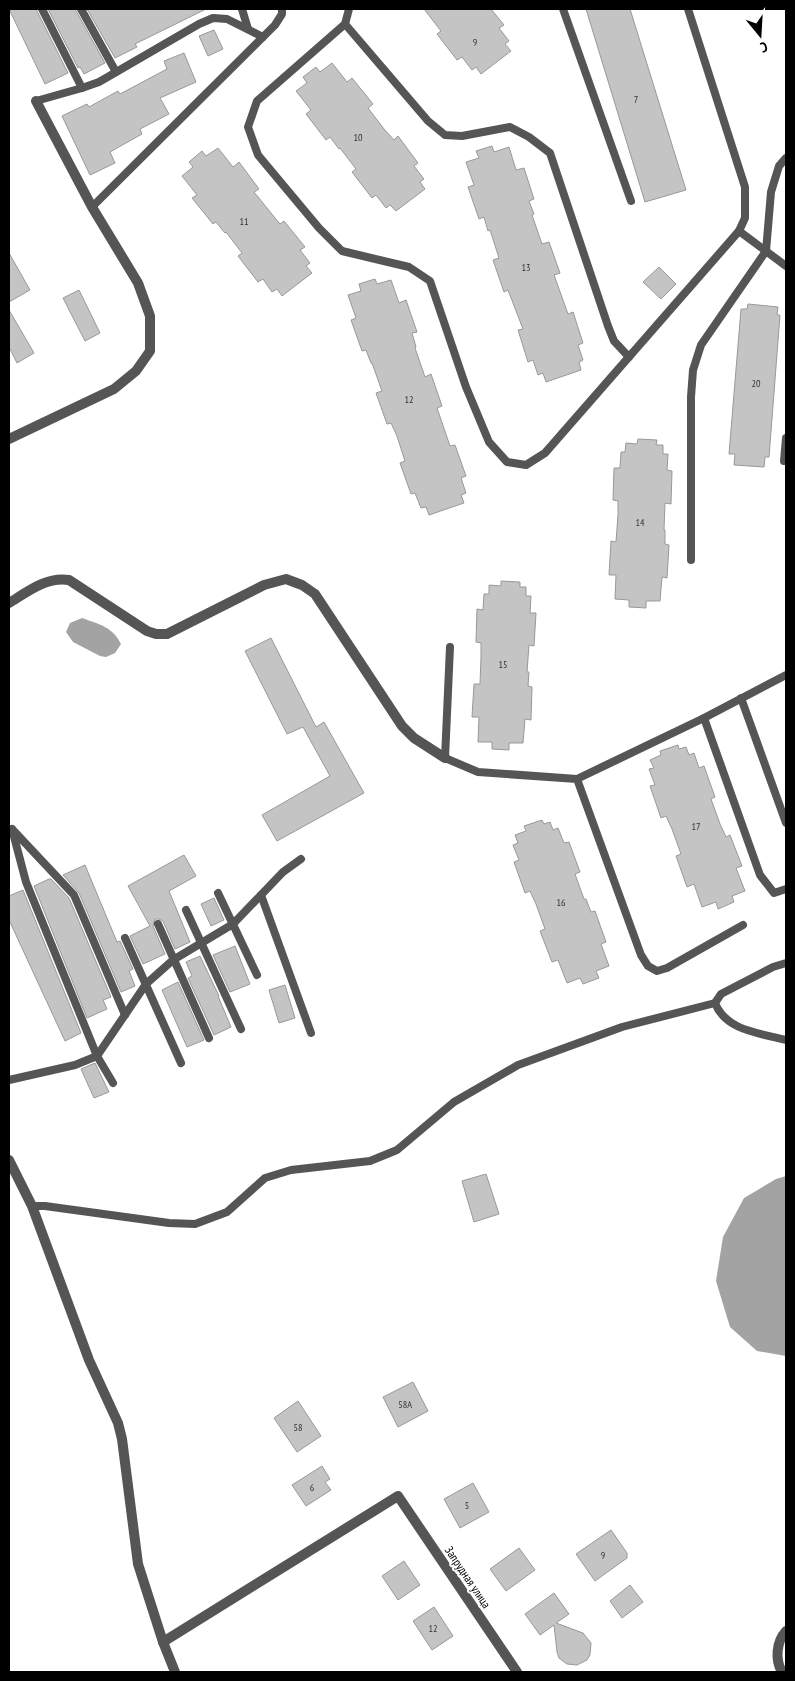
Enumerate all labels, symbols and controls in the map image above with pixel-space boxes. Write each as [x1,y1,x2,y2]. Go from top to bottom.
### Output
north arrow [735,10,785,60]
house number: 9 [473,36,477,49]
text: С [758,38,770,57]
house number: 7 [634,93,638,106]
house number: 10 [354,131,363,144]
house number: 11 [240,215,249,228]
house number: 13 [522,261,531,274]
house number: 20 [752,377,761,390]
house number: 12 [405,393,414,406]
house number: 14 [636,516,645,529]
house number: 15 [499,658,508,671]
house number: 17 [692,820,701,833]
house number: 16 [557,896,566,909]
house number: 58А [398,1398,412,1411]
house number: 58 [294,1421,303,1434]
house number: 6 [310,1481,315,1494]
house number: 5 [465,1499,469,1512]
street label: Запрудная улица [442,1543,494,1611]
house number: 9 [601,1549,605,1562]
house number: 12 [429,1622,438,1635]

